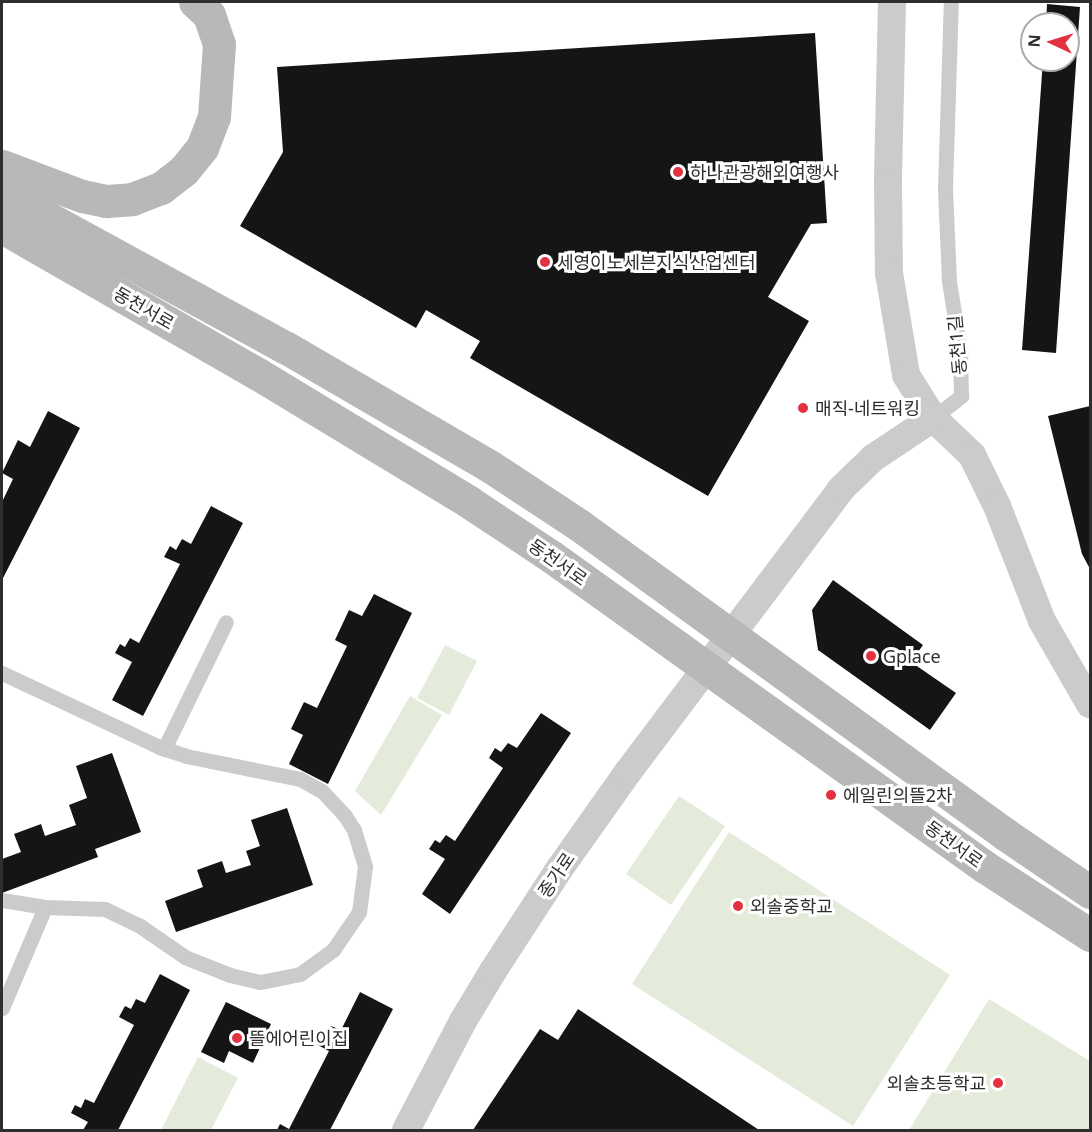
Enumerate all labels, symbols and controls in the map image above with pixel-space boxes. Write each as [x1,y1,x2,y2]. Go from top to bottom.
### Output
north arrow [1020,12,1080,72]
text: N [1023,34,1045,48]
place label: 하나관광해외여행사 [690,161,839,183]
marker: 하나관광해외여행사 [671,165,685,179]
place label: 세영이노세븐지식산업센터 [557,251,756,273]
marker: 세영이노세븐지식산업센터 [538,255,552,269]
street label: 동천서로 [110,282,178,334]
street label: 동천1길 [944,314,970,376]
place label: 매직-네트워킹 [815,397,920,419]
marker: 매직-네트워킹 [796,401,810,415]
street label: 동천서로 [525,534,591,590]
place label: Gplace [883,645,941,667]
marker: Gplace [864,649,878,663]
place label: 에일린의뜰2차 [843,784,953,806]
marker: 에일린의뜰2차 [824,788,838,802]
street label: 동천서로 [921,816,987,872]
street label: 종가로 [533,848,579,902]
place label: 외솔중학교 [750,895,833,917]
marker: 외솔중학교 [731,899,745,913]
place label: 뜰에어린이집 [249,1027,348,1049]
marker: 뜰에어린이집 [230,1031,244,1045]
place label: 외솔초등학교 [887,1072,986,1094]
marker: 외솔초등학교 [991,1076,1005,1090]

